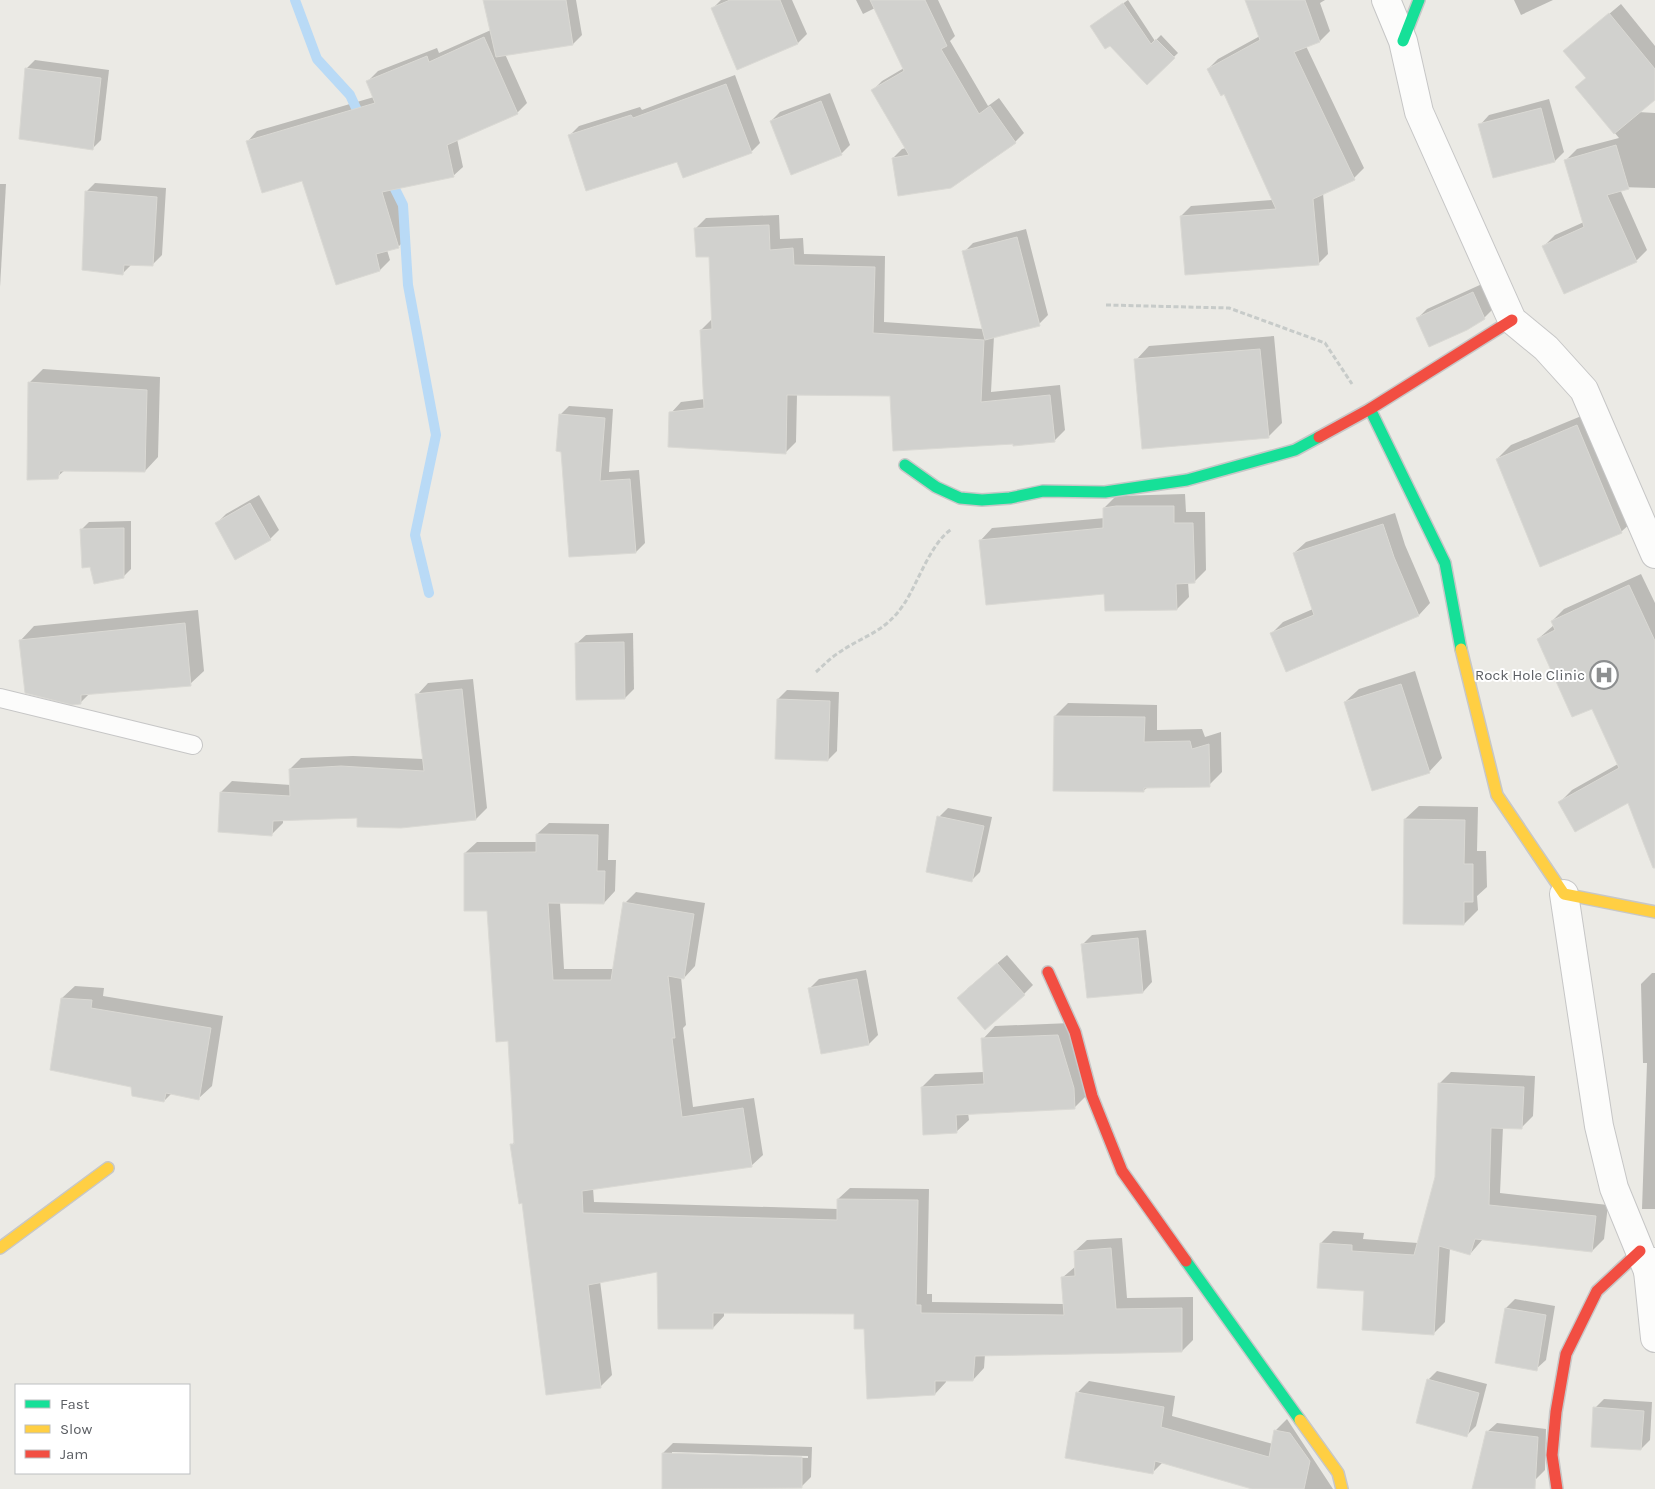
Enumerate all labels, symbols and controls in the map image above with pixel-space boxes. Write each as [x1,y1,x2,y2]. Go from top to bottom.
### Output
hospital icon: Rock Hole Clinic [1589,660,1619,690]
place label: Rock Hole Clinic [1475,666,1585,684]
legend [15,1384,190,1474]
text: Fast [60,1395,90,1413]
text: Slow [60,1420,92,1438]
text: Jam [60,1445,88,1463]

